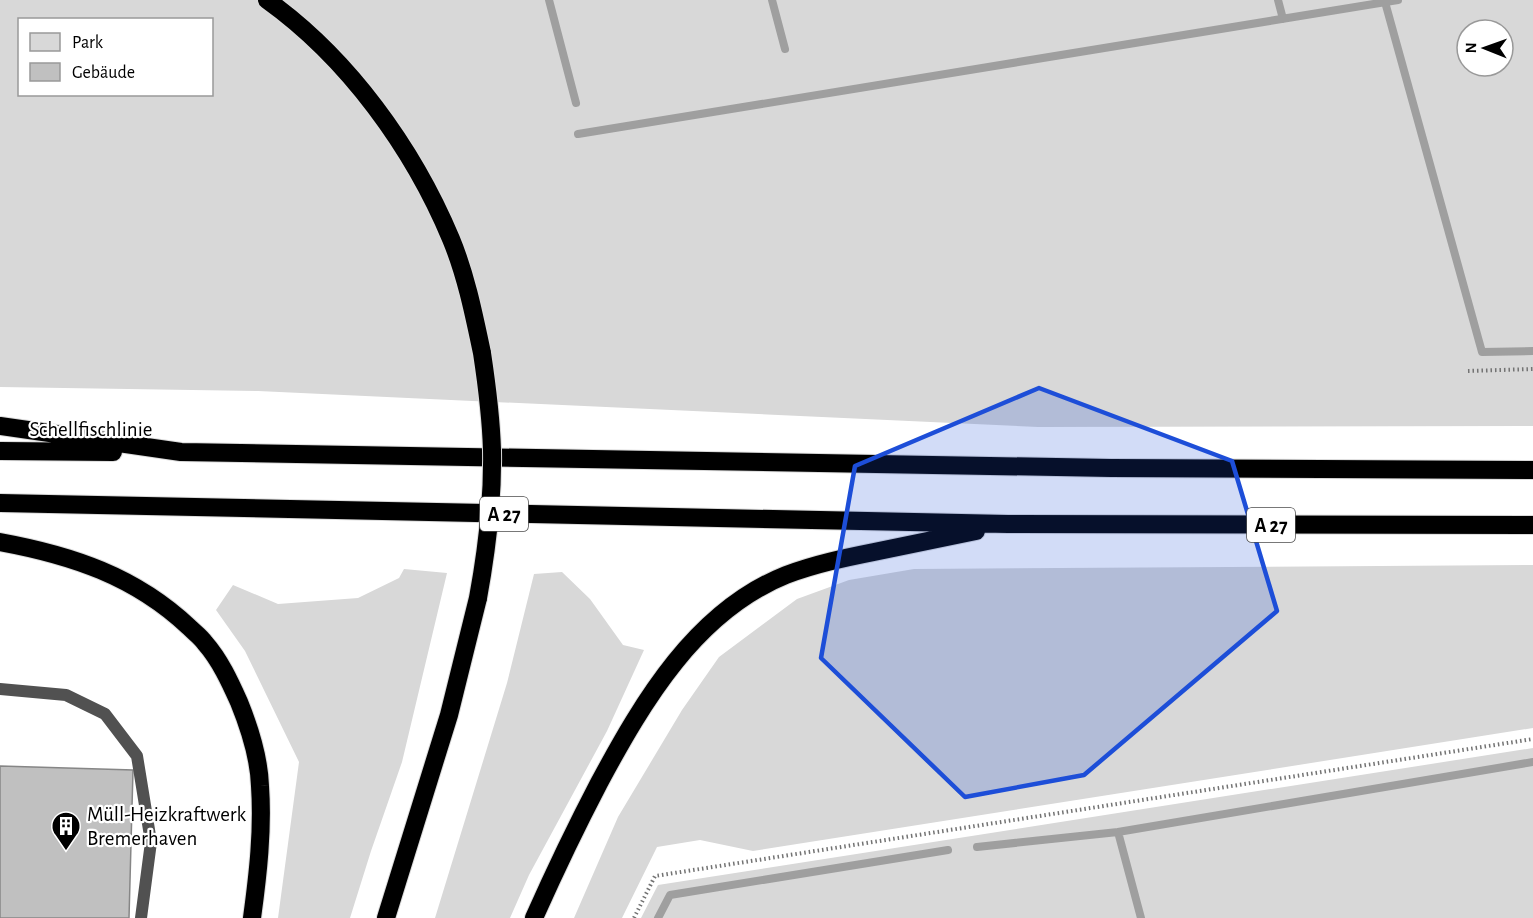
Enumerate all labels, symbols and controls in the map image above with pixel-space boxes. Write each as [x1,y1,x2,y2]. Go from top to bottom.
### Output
legend [18,18,213,96]
north arrow [1455,18,1515,78]
text: Park [72,34,104,52]
text: N [1463,42,1479,53]
text: Gebäude [72,64,135,82]
street label: Schellfischlinie [30,419,152,440]
road number: A 27 [480,497,528,531]
road number: A 27 [1247,508,1295,542]
place label: Müll-Heizkraftwerk Bremerhaven [87,804,247,849]
building icon: Müll-Heizkraftwerk Bremerhaven [50,810,82,852]

